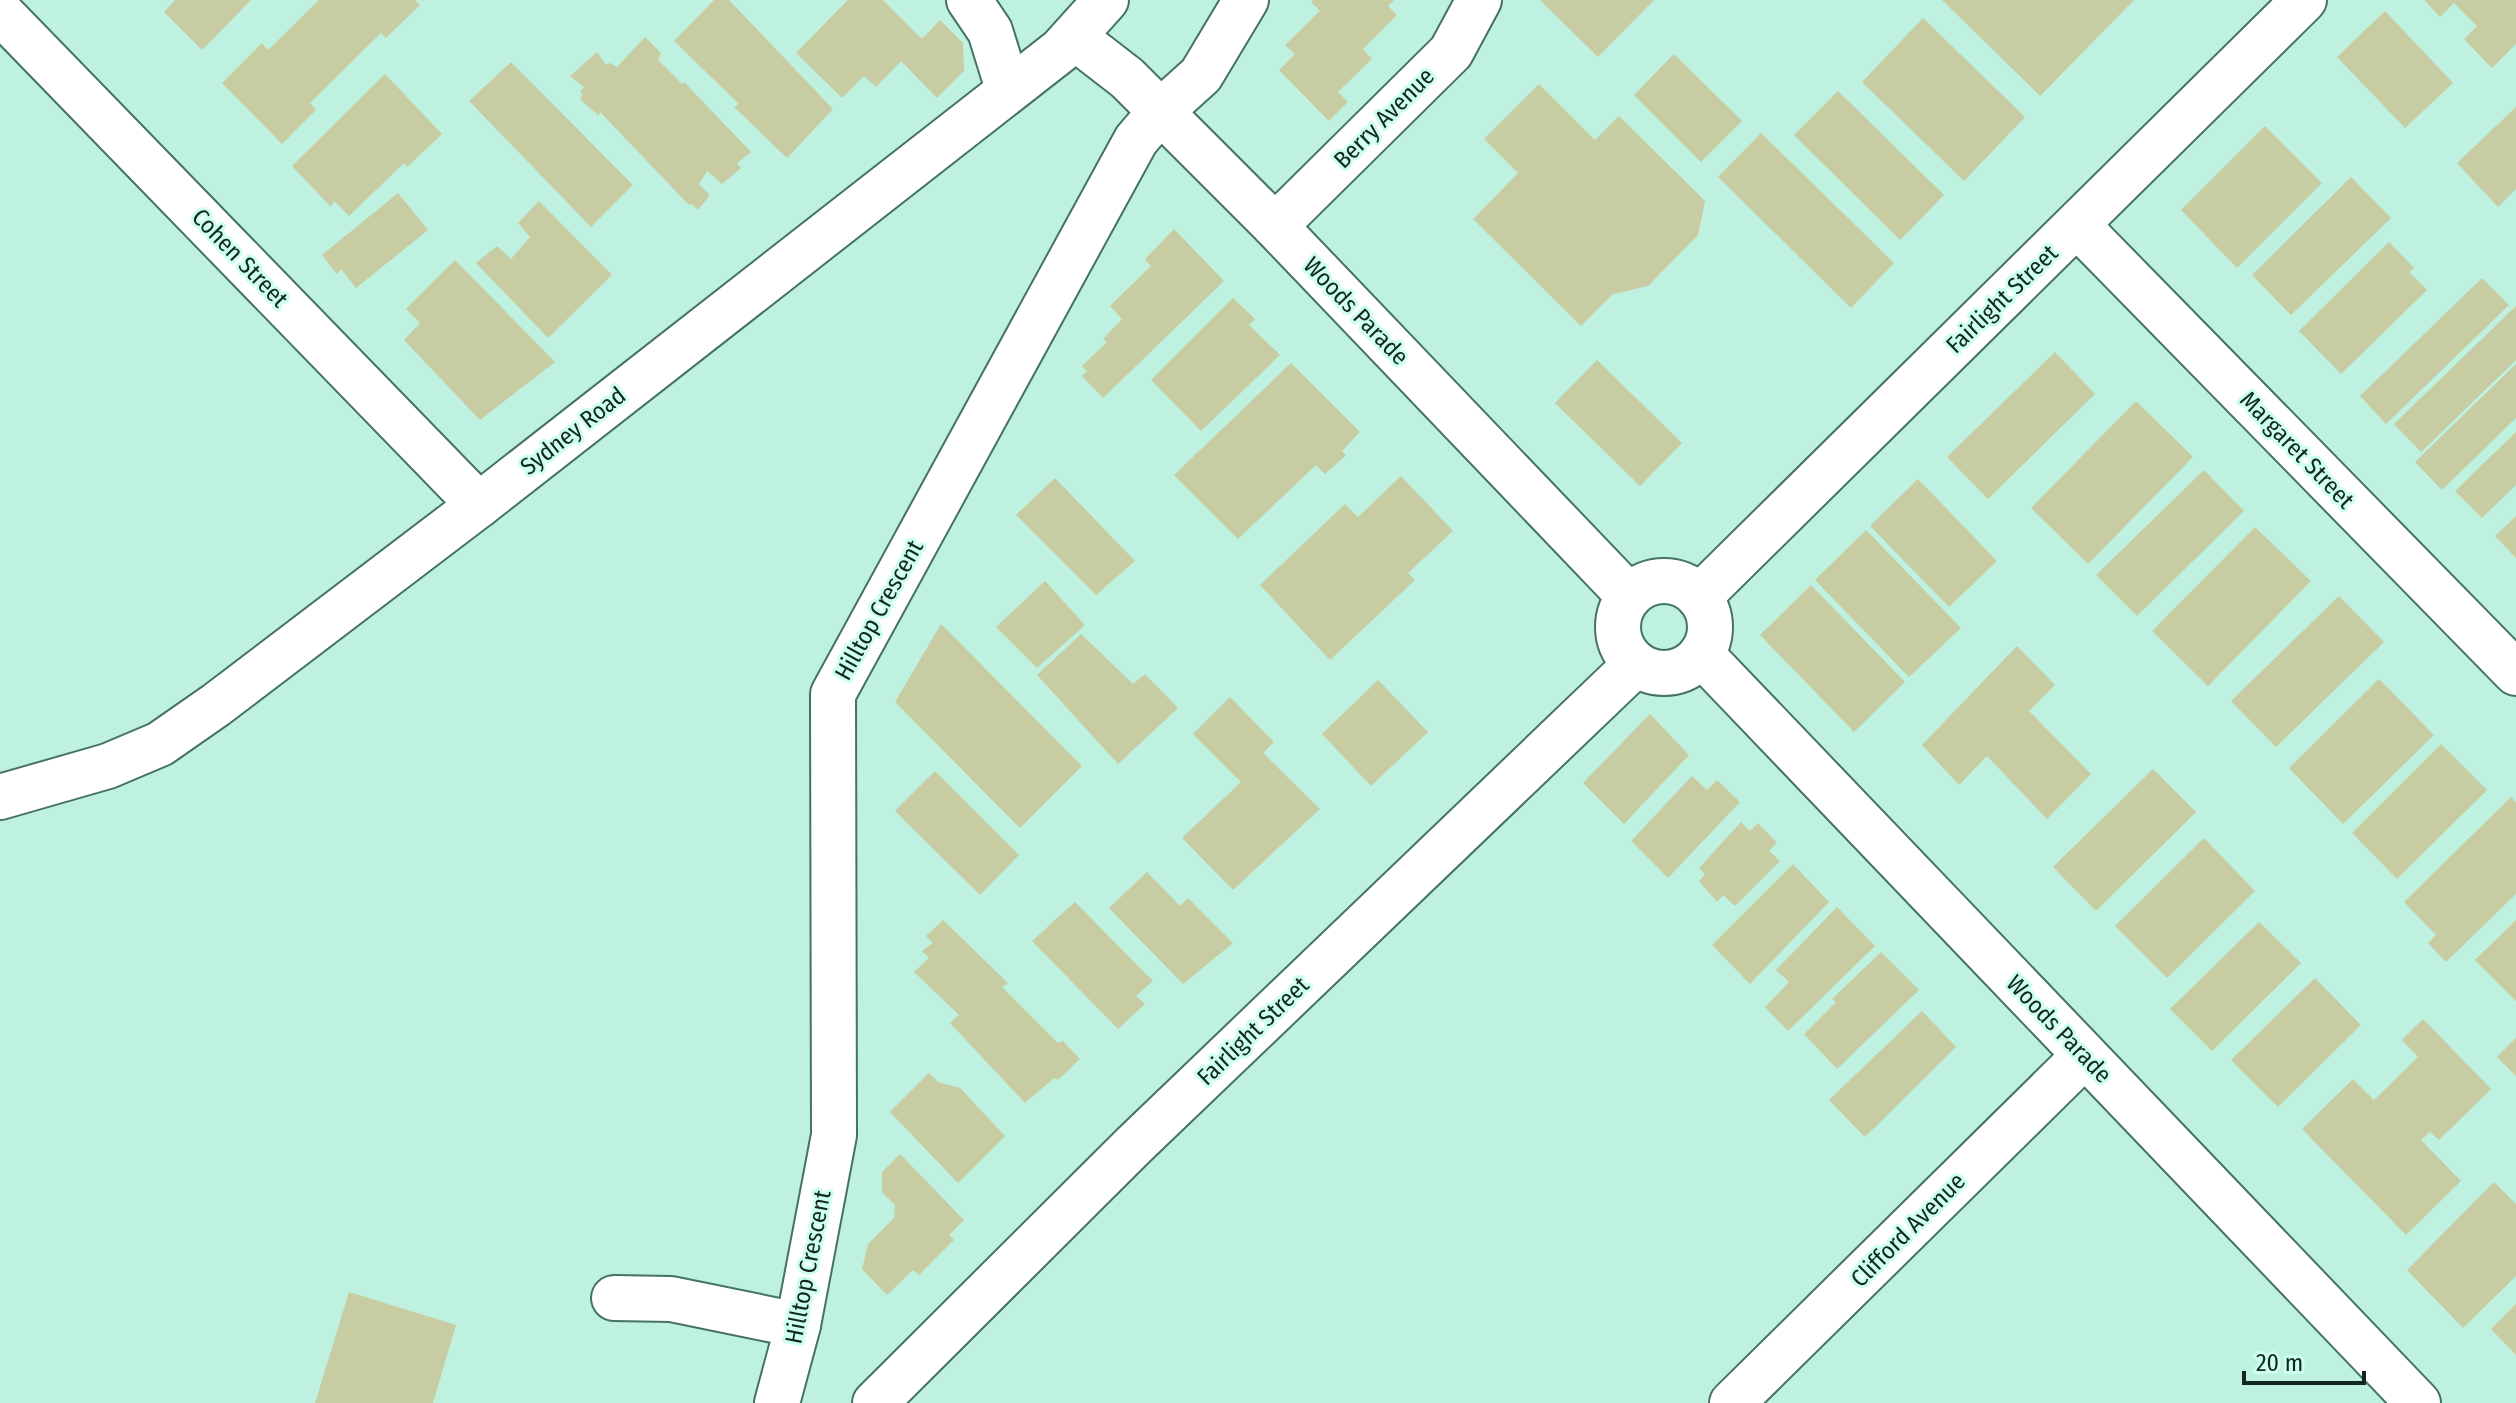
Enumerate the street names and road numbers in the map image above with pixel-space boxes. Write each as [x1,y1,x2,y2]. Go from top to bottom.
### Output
street label: Berry Avenue [1328,62,1440,174]
street label: Cohen Street [186,203,294,313]
street label: Fairlight Street [1940,239,2064,359]
street label: Woods Parade [1298,251,1414,371]
street label: Sydney Road [515,381,631,481]
street label: Margaret Street [2234,386,2360,514]
street label: Hilltop Crescent [829,535,929,685]
street label: Woods Parade [2001,969,2117,1089]
street label: Fairlight Street [1191,971,1315,1091]
street label: Clifford Avenue [1845,1167,1971,1293]
street label: Hilltop Crescent [779,1188,837,1346]

